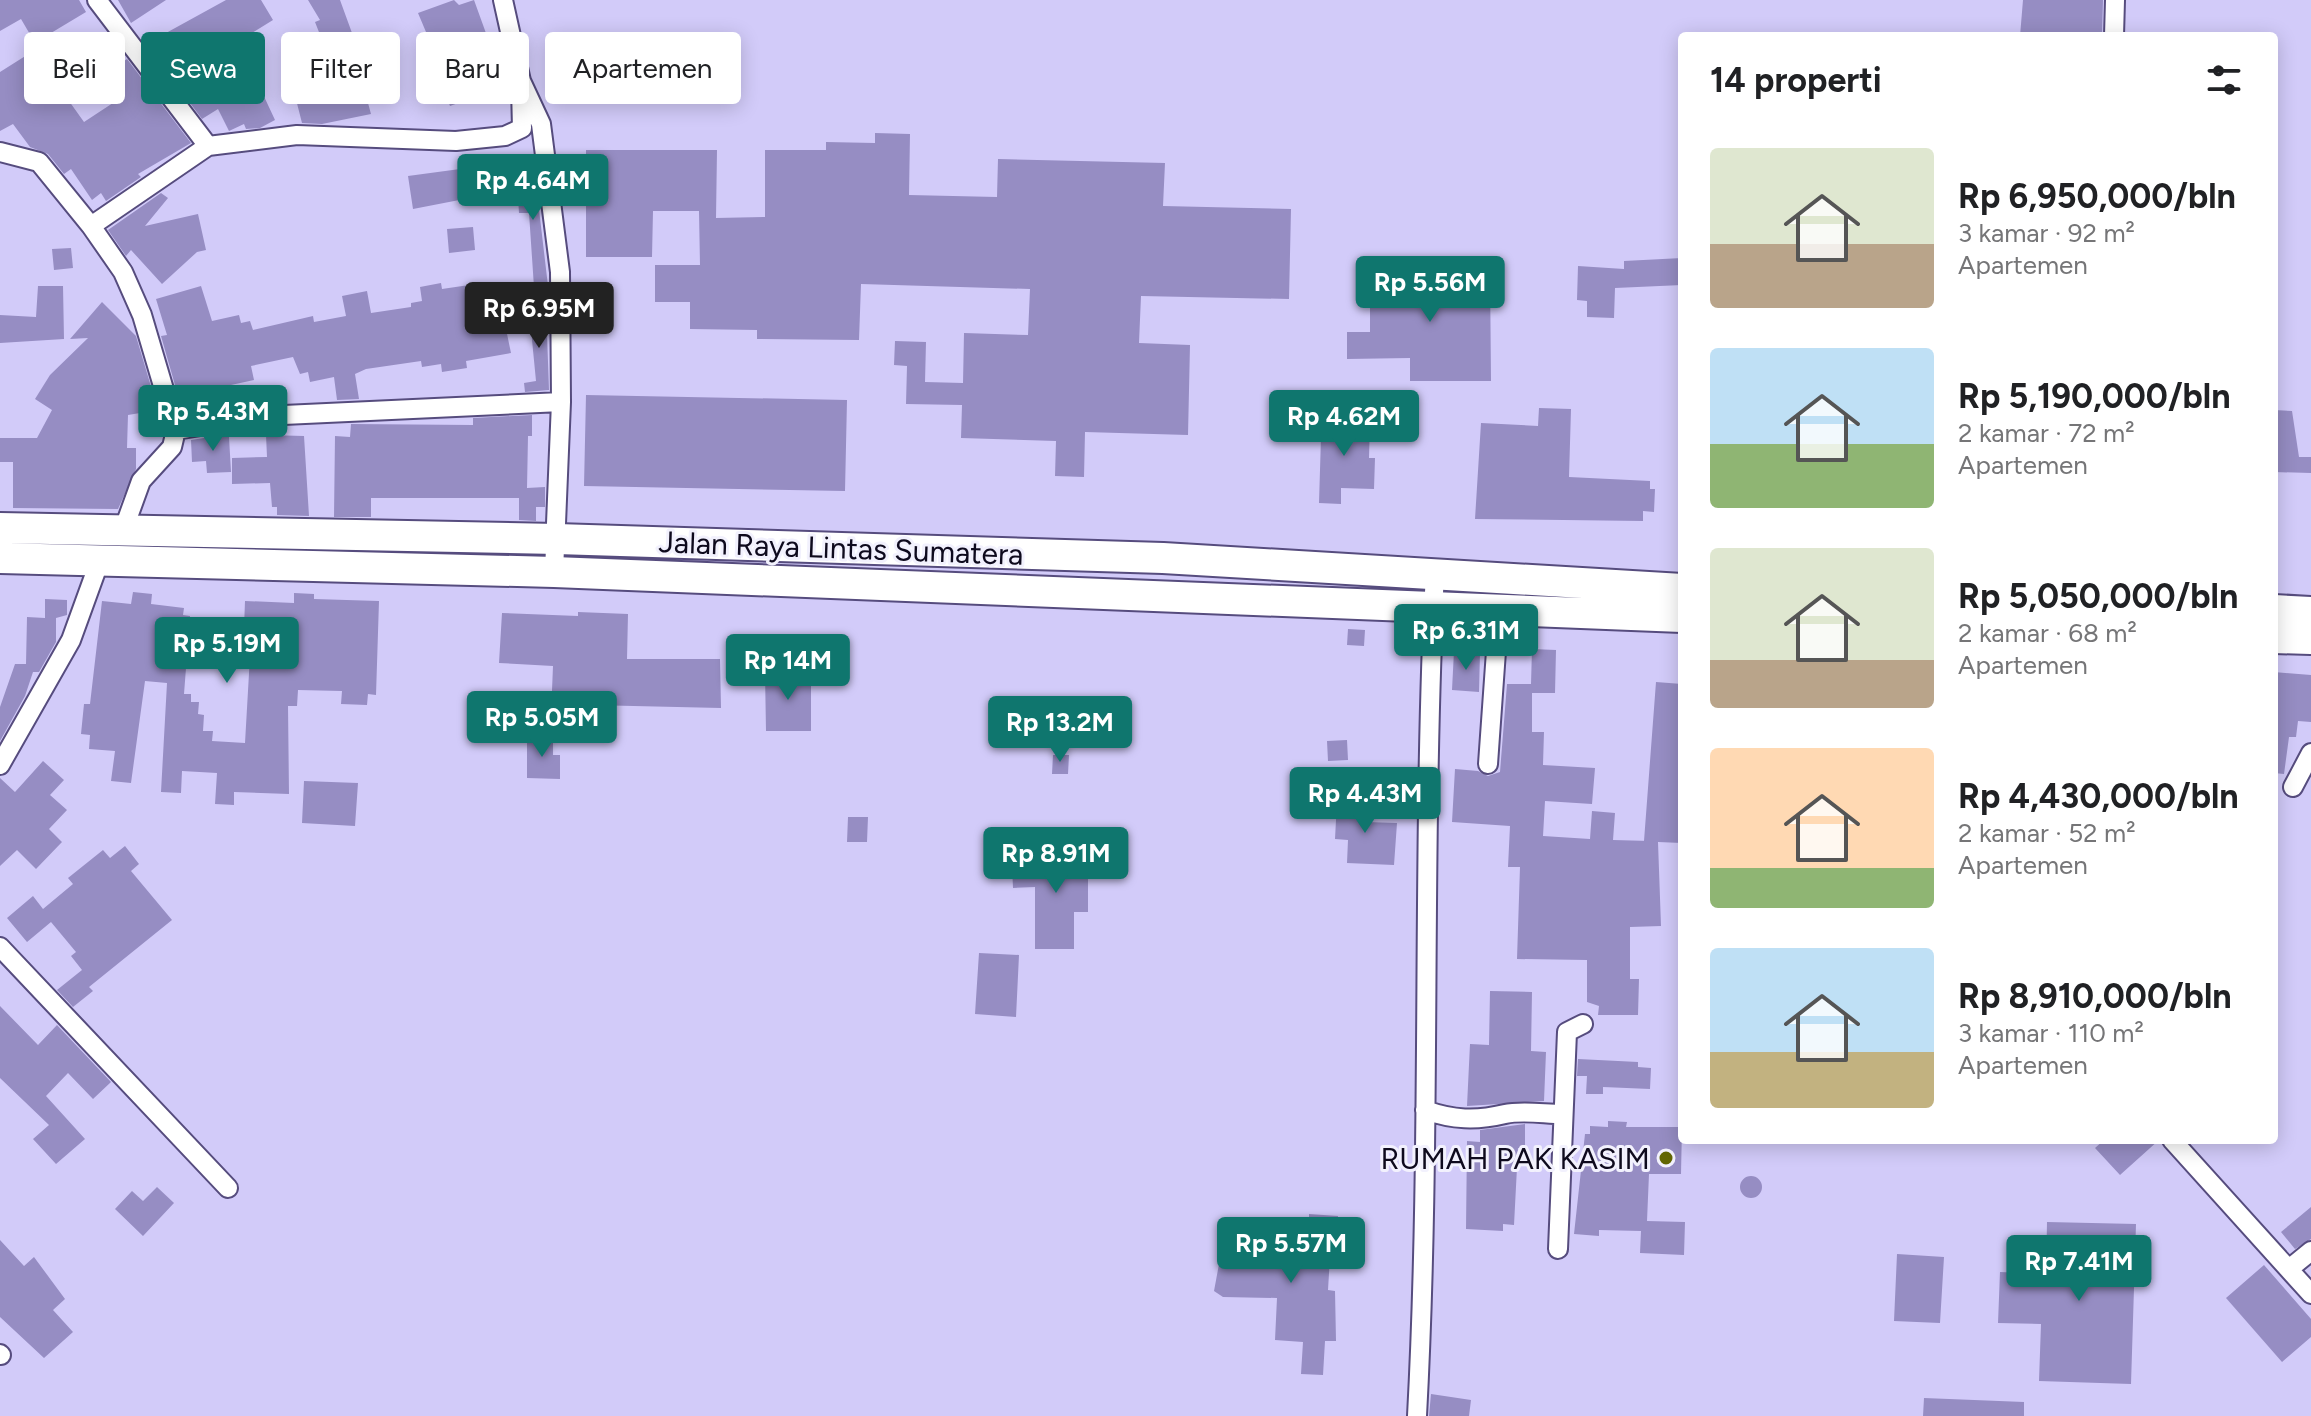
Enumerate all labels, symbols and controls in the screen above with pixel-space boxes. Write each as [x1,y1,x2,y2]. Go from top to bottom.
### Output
chip: Beli [24,32,125,104]
chip: Sewa [141,32,265,104]
chip: Filter [281,32,400,104]
chip: Baru [416,32,529,104]
chip: Apartemen [545,32,741,104]
icon: filters [2202,58,2246,102]
text: 14 properti [1710,60,1882,101]
pin: Rp 4.64M [450,154,616,222]
text: Rp 4.64M [475,164,591,196]
text: Rp 6,950,000/bln [1958,176,2236,217]
icon: home [1774,180,1870,276]
text: 3 kamar · 92 m² [1958,217,2135,249]
text: Apartemen [1958,249,2088,281]
pin: Rp 5.56M [1347,256,1513,324]
text: Rp 5.56M [1374,266,1486,298]
pin: Rp 6.95M [456,282,622,350]
text: Rp 6.95M [483,292,595,324]
text: Rp 5,190,000/bln [1958,376,2231,417]
icon: home [1774,380,1870,476]
pin: Rp 5.43M [130,385,296,453]
pin: Rp 4.62M [1261,390,1427,458]
text: Rp 5.43M [156,395,270,427]
text: Rp 4.62M [1287,400,1401,432]
text: 2 kamar · 72 m² [1958,417,2135,449]
text: Apartemen [1958,449,2088,481]
street label: Jalan Raya Lintas Sumatera [658,523,1024,573]
text: Rp 5,050,000/bln [1958,576,2238,617]
icon: home [1774,580,1870,676]
pin: Rp 6.31M [1383,604,1549,672]
text: Rp 6.31M [1412,614,1520,646]
pin: Rp 5.19M [144,617,310,685]
text: 2 kamar · 68 m² [1958,617,2137,649]
text: Rp 5.19M [173,627,281,659]
pin: Rp 14M [723,634,853,702]
text: Rp 14M [744,644,832,676]
text: Apartemen [1958,649,2088,681]
pin: Rp 5.05M [459,691,625,759]
pin: Rp 13.2M [977,696,1143,764]
text: Rp 5.05M [485,701,599,733]
text: Rp 13.2M [1006,706,1114,738]
pin: Rp 4.43M [1282,767,1448,835]
text: Rp 4,430,000/bln [1958,776,2239,817]
text: Rp 4.43M [1308,777,1422,809]
icon: home [1774,780,1870,876]
text: 2 kamar · 52 m² [1958,817,2136,849]
pin: Rp 8.91M [973,827,1139,895]
text: Rp 8.91M [1001,837,1111,869]
text: Apartemen [1958,849,2088,881]
text: Rp 8,910,000/bln [1958,976,2232,1017]
icon: home [1774,980,1870,1076]
text: 3 kamar · 110 m² [1958,1017,2144,1049]
text: Apartemen [1958,1049,2088,1081]
place label: RUMAH PAK KASIM [1380,1140,1650,1177]
marker: RUMAH PAK KASIM [1657,1149,1675,1167]
pin: Rp 5.57M [1208,1217,1374,1285]
text: Rp 5.57M [1235,1227,1347,1259]
pin: Rp 7.41M [1996,1235,2162,1303]
text: Rp 7.41M [2024,1245,2134,1277]

